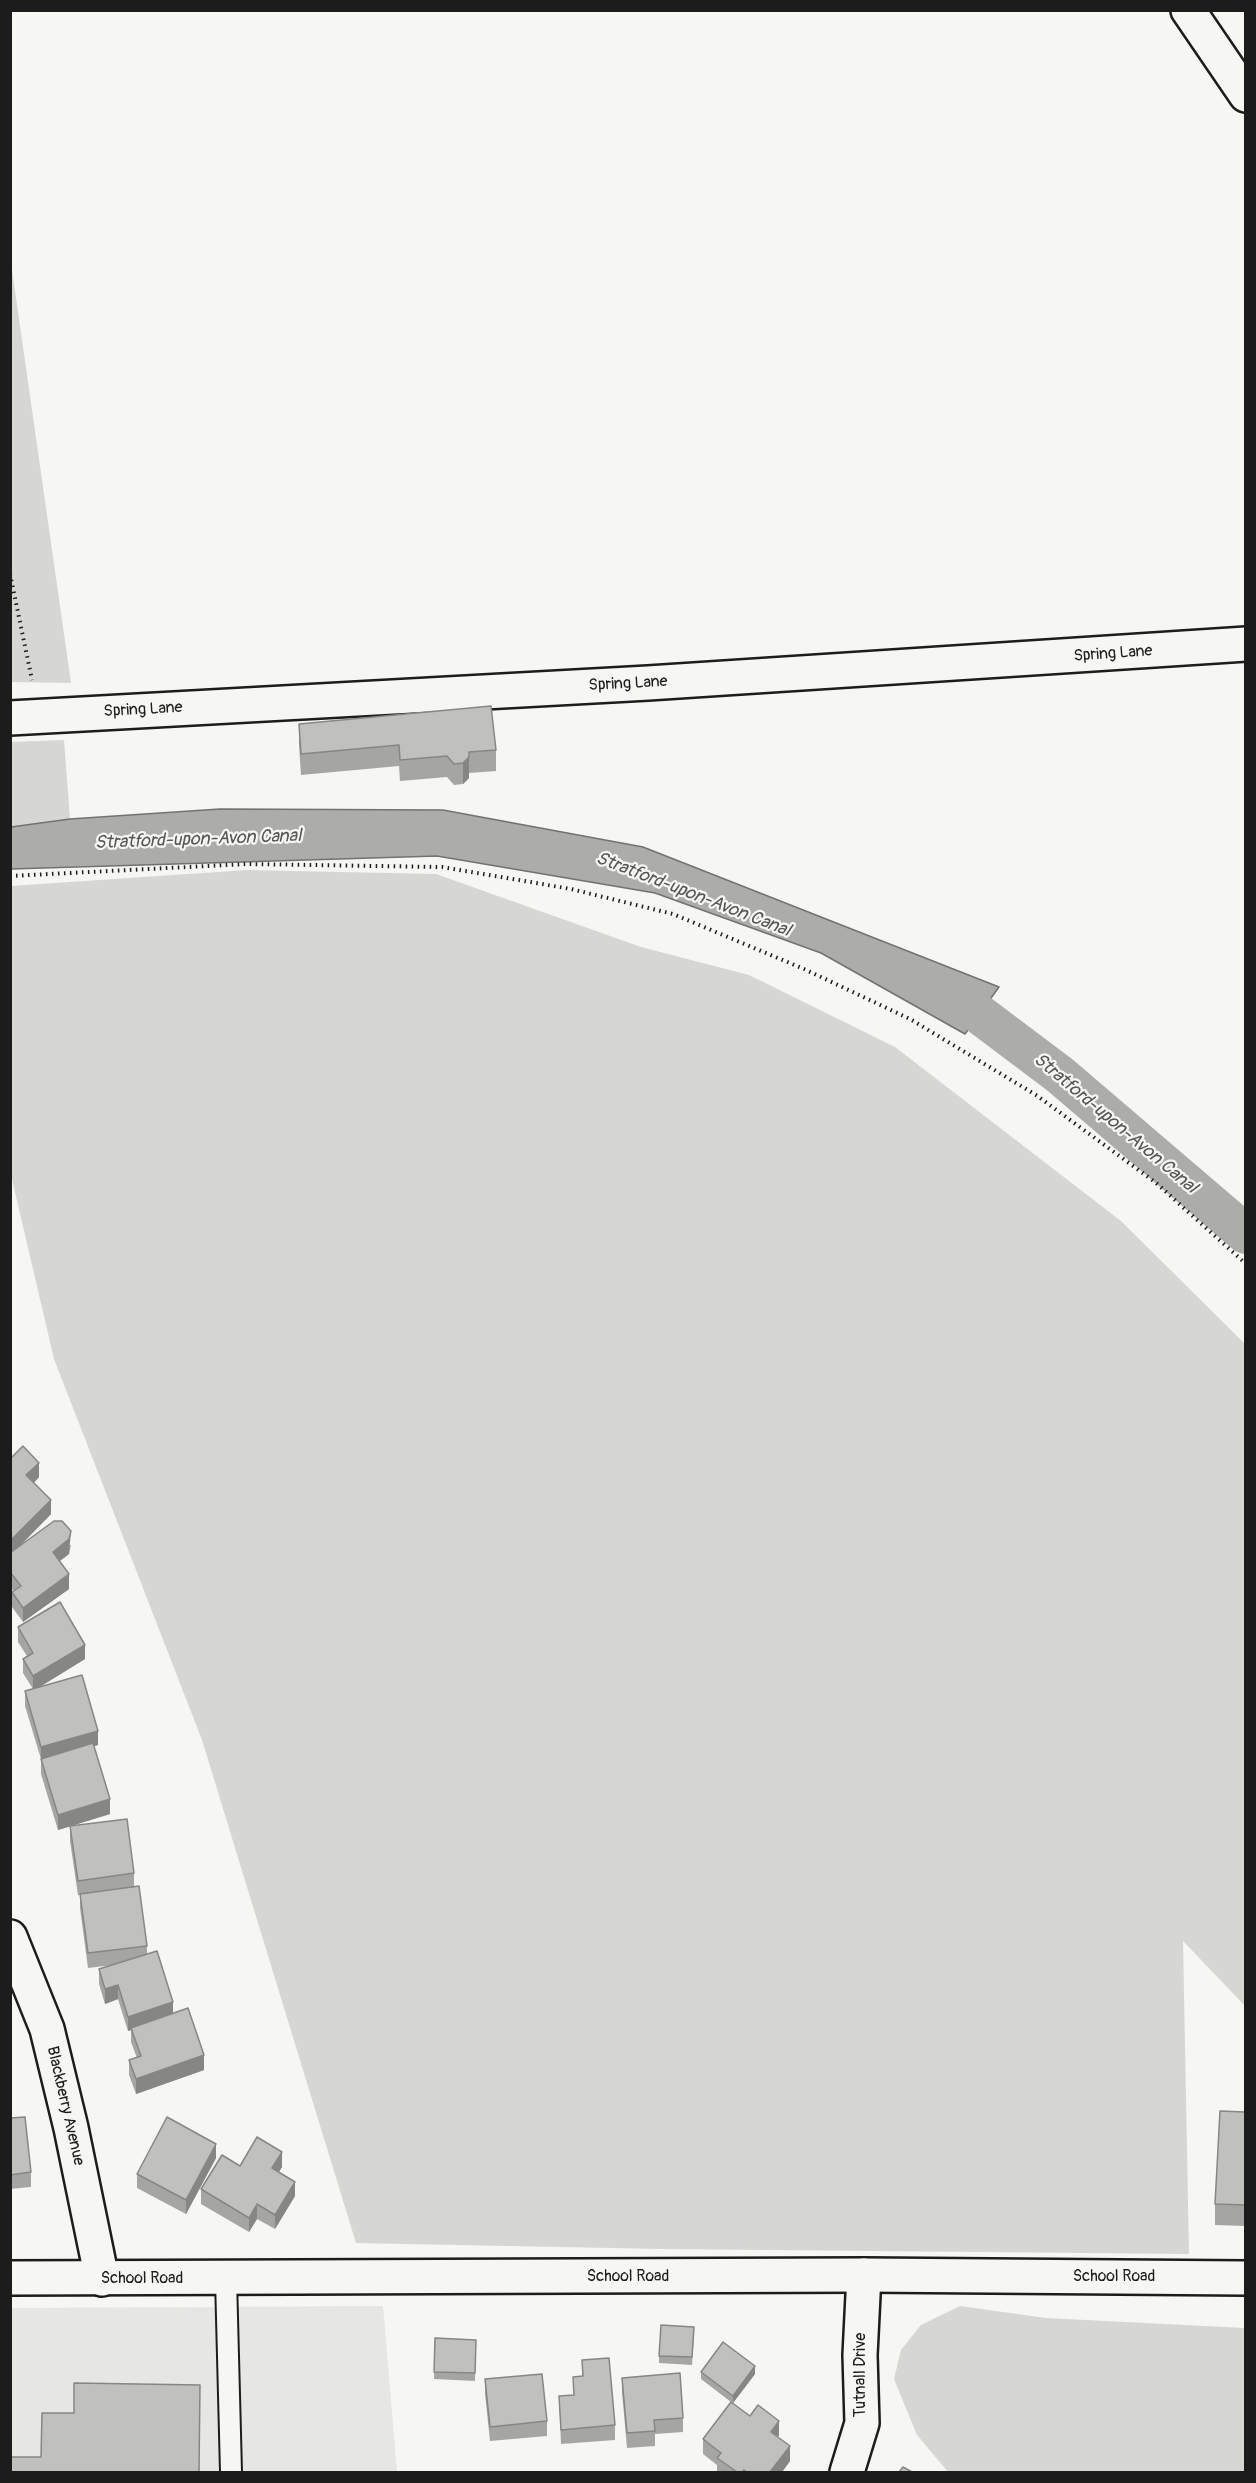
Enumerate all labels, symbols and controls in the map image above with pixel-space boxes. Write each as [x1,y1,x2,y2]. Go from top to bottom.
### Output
street label: Spring Lane [1073,642,1153,666]
street label: Spring Lane [588,672,668,696]
street label: Spring Lane [103,698,183,722]
water label: Stratford-upon-Avon Canal [94,826,302,854]
water label: Stratford-upon-Avon Canal [593,848,793,942]
water label: Stratford-upon-Avon Canal [1029,1049,1201,1199]
street label: Blackberry Avenue [42,2045,88,2167]
street label: School Road [587,2267,669,2287]
street label: School Road [1073,2267,1155,2287]
street label: School Road [101,2269,183,2289]
street label: Tutnall Drive [851,2333,871,2417]

